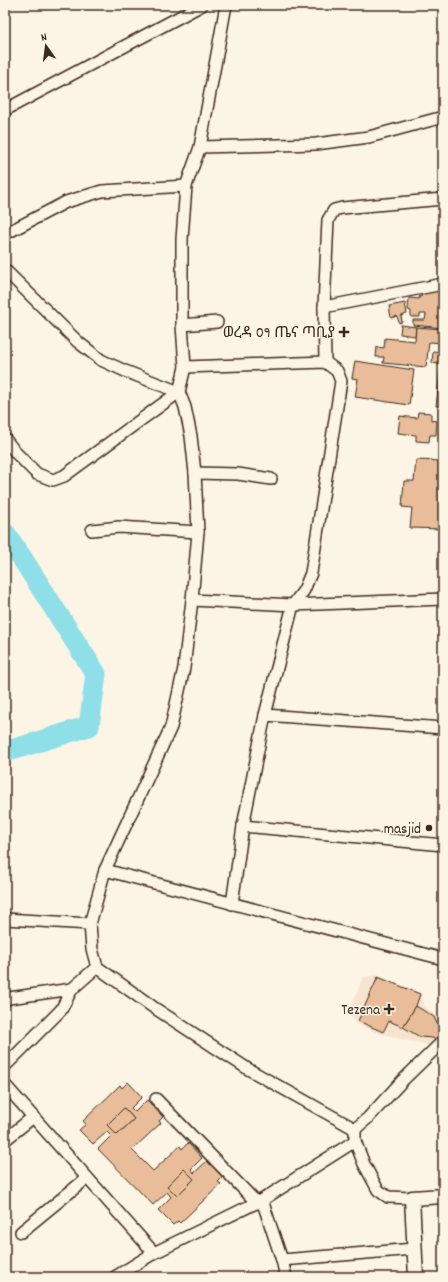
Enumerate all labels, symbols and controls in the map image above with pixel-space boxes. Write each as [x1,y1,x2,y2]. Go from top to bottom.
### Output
north arrow [26,26,66,66]
text: N [39,30,49,47]
place label: ወረዳ 09 ጤና ጣቢያ [223,323,335,345]
marker: ወረዳ 09 ጤና ጣቢያ [338,326,350,338]
place label: masjid [384,819,421,841]
marker: masjid [424,823,434,833]
place label: Tezena [341,1000,381,1022]
marker: Tezena [383,1003,395,1015]

